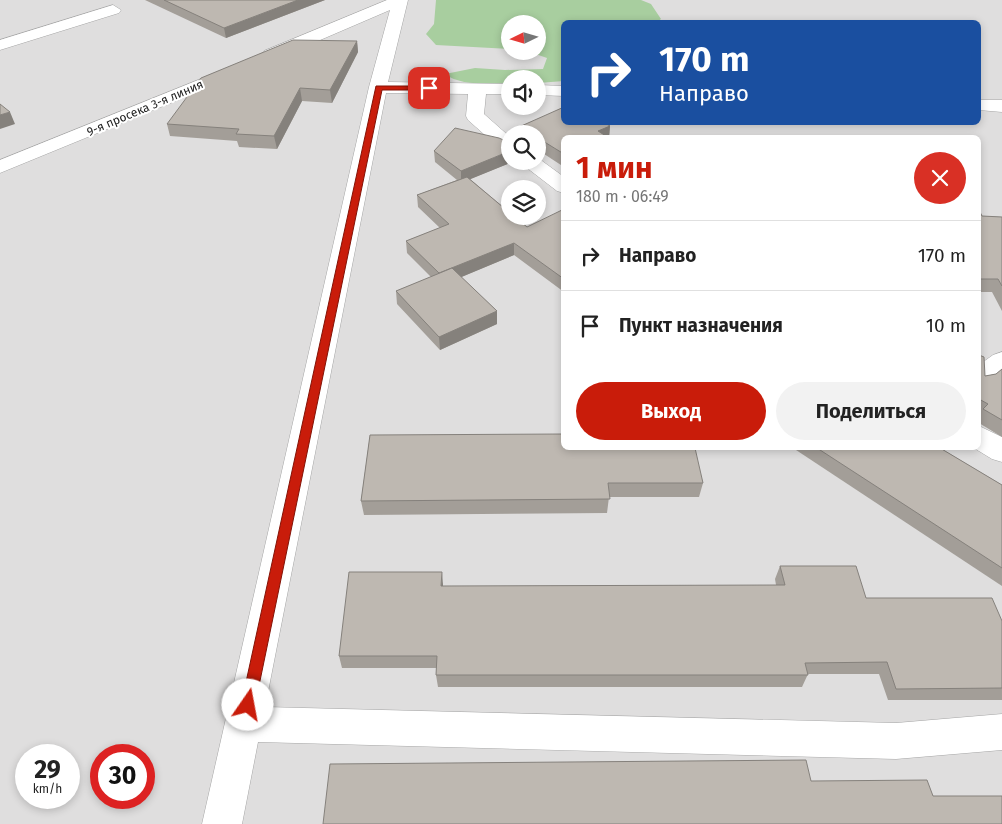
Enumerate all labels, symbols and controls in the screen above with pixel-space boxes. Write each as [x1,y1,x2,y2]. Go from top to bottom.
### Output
north arrow [501,15,546,60]
map controls [501,15,546,225]
text: 170 m [659,38,750,80]
icon: right [576,40,641,105]
pin [408,67,450,109]
button: sound [501,70,546,115]
icon: arrive [415,74,443,102]
street label: 9-я просека 3-я линия [85,77,205,139]
text: Направо [659,80,749,107]
button: search [501,125,546,170]
text: 1 мин [576,150,653,186]
button: close [914,152,966,204]
button: layers [501,180,546,225]
text: 180 m · 06:49 [576,187,669,206]
icon: right [576,242,604,270]
text: Направо [619,244,696,267]
text: 170 m [918,244,966,267]
icon: arrive [576,312,604,340]
text: Пункт назначения [619,314,783,337]
text: 10 m [926,314,966,337]
button: Выход [576,382,766,440]
button: Поделиться [776,382,966,440]
position arrow [221,678,273,730]
speed limit sign: 30 [90,744,155,809]
text: 29 [34,755,61,785]
text: km/h [33,782,62,796]

